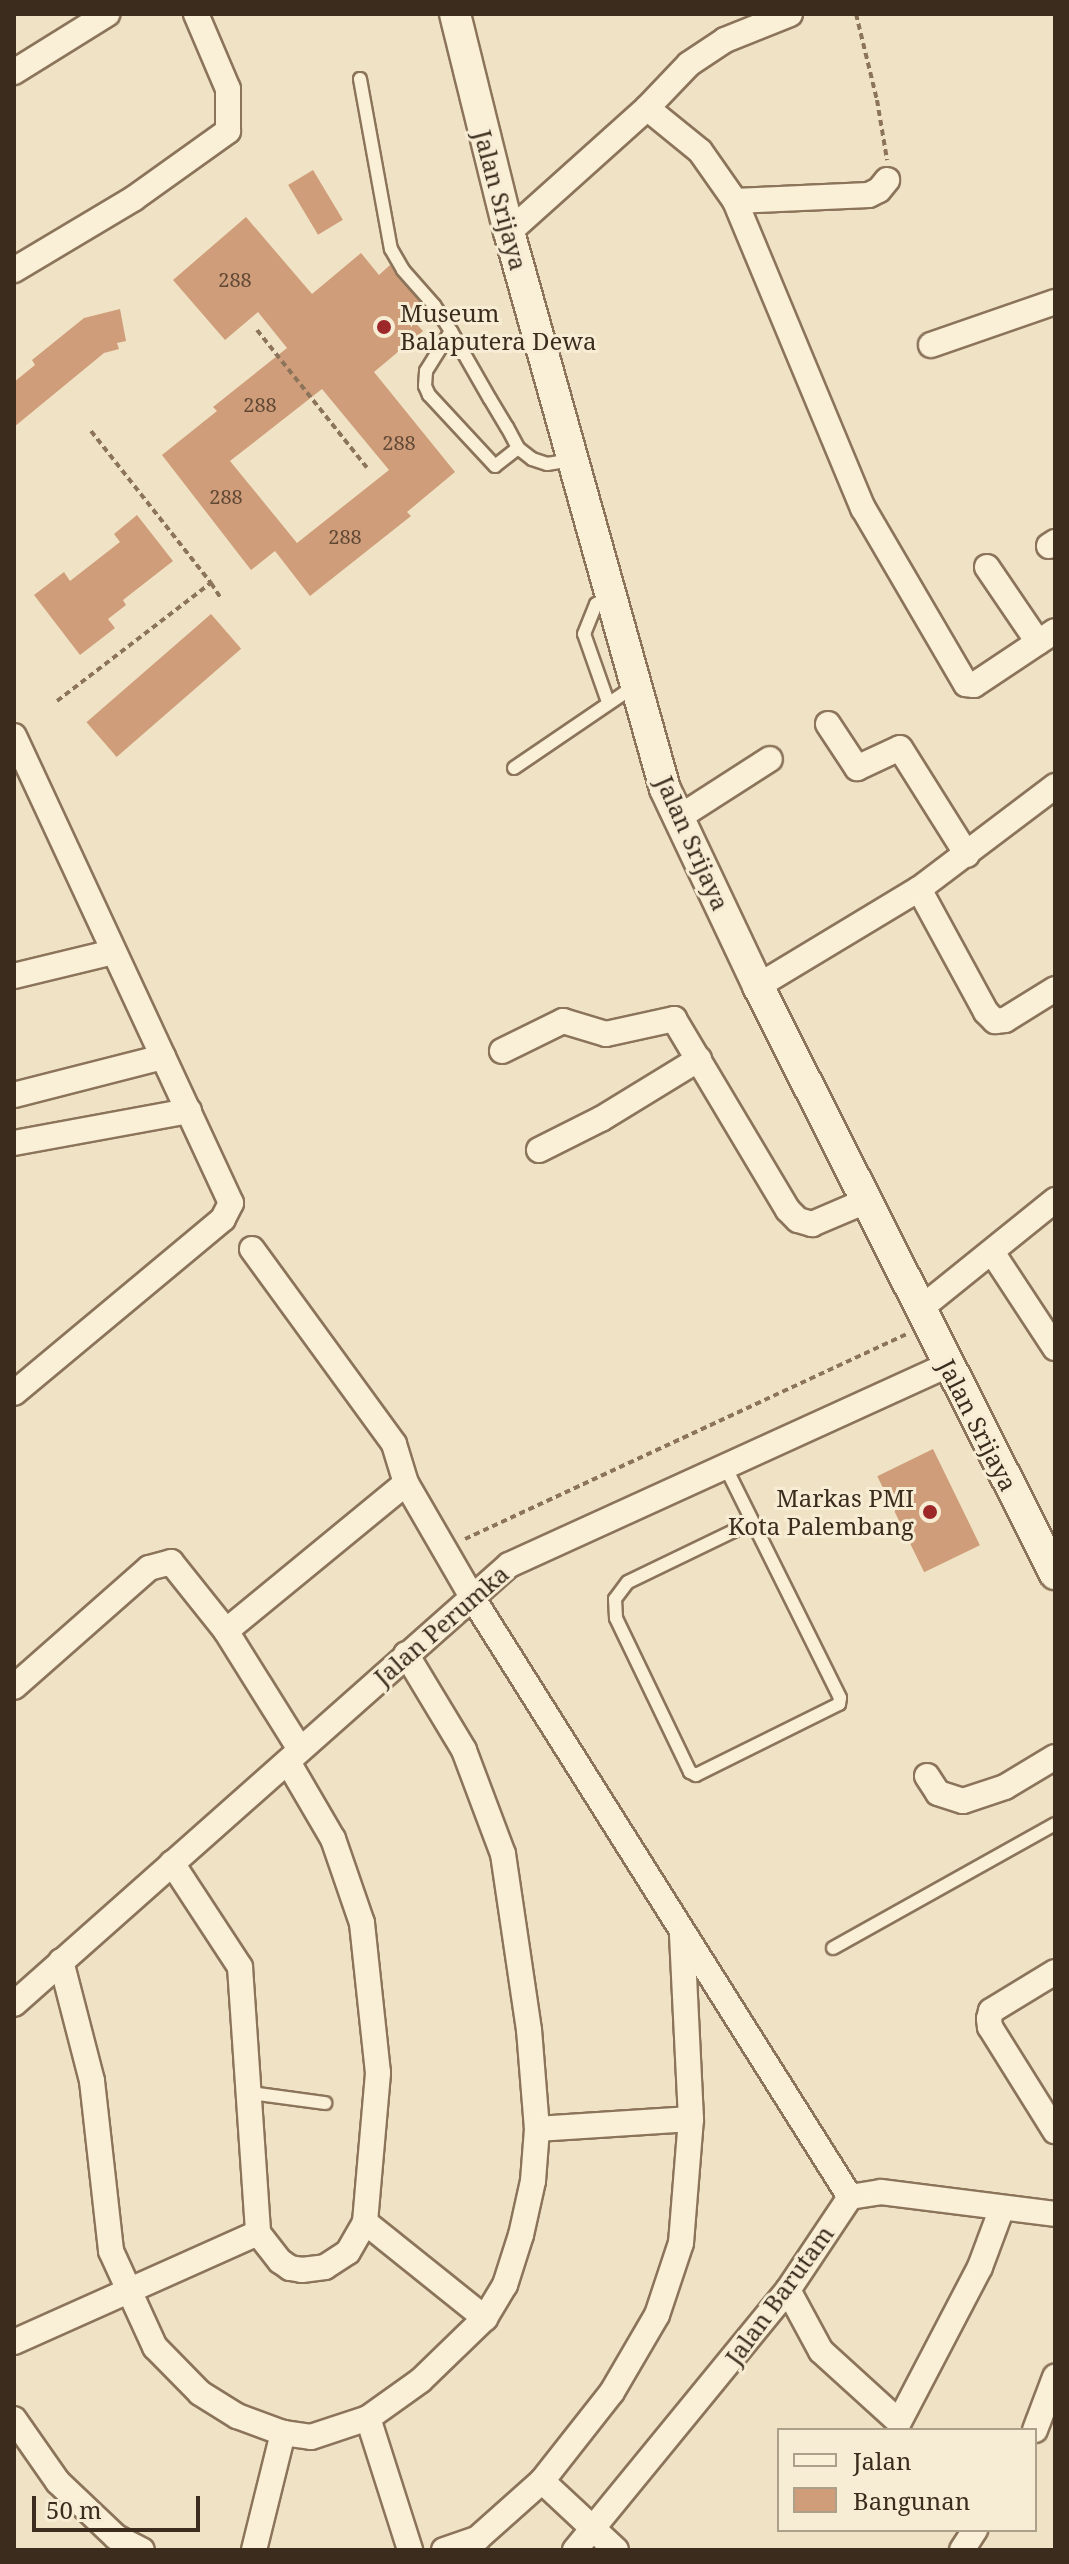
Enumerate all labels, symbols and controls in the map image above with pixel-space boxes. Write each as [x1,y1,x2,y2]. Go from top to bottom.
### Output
street label: Jalan Srijaya [468,127,534,273]
house number: 288 [218,267,252,291]
place label: Museum Balaputera Dewa [400,299,596,355]
marker: Museum Balaputera Dewa [375,318,393,336]
house number: 288 [243,392,277,416]
house number: 288 [382,430,416,454]
house number: 288 [209,484,243,508]
house number: 288 [328,524,362,548]
street label: Jalan Srijaya [651,771,735,915]
street label: Jalan Srijaya [932,1354,1024,1496]
place label: Markas PMI Kota Palembang [728,1484,914,1540]
marker: Markas PMI Kota Palembang [921,1503,939,1521]
street label: Jalan Perumka [368,1559,514,1691]
street label: Jalan Barutam [719,2220,839,2370]
legend [777,2428,1037,2532]
text: Jalan [853,2444,912,2477]
scale bar [36,2480,204,2530]
text: Bangunan [853,2484,970,2517]
text: 50 m [46,2493,102,2526]

